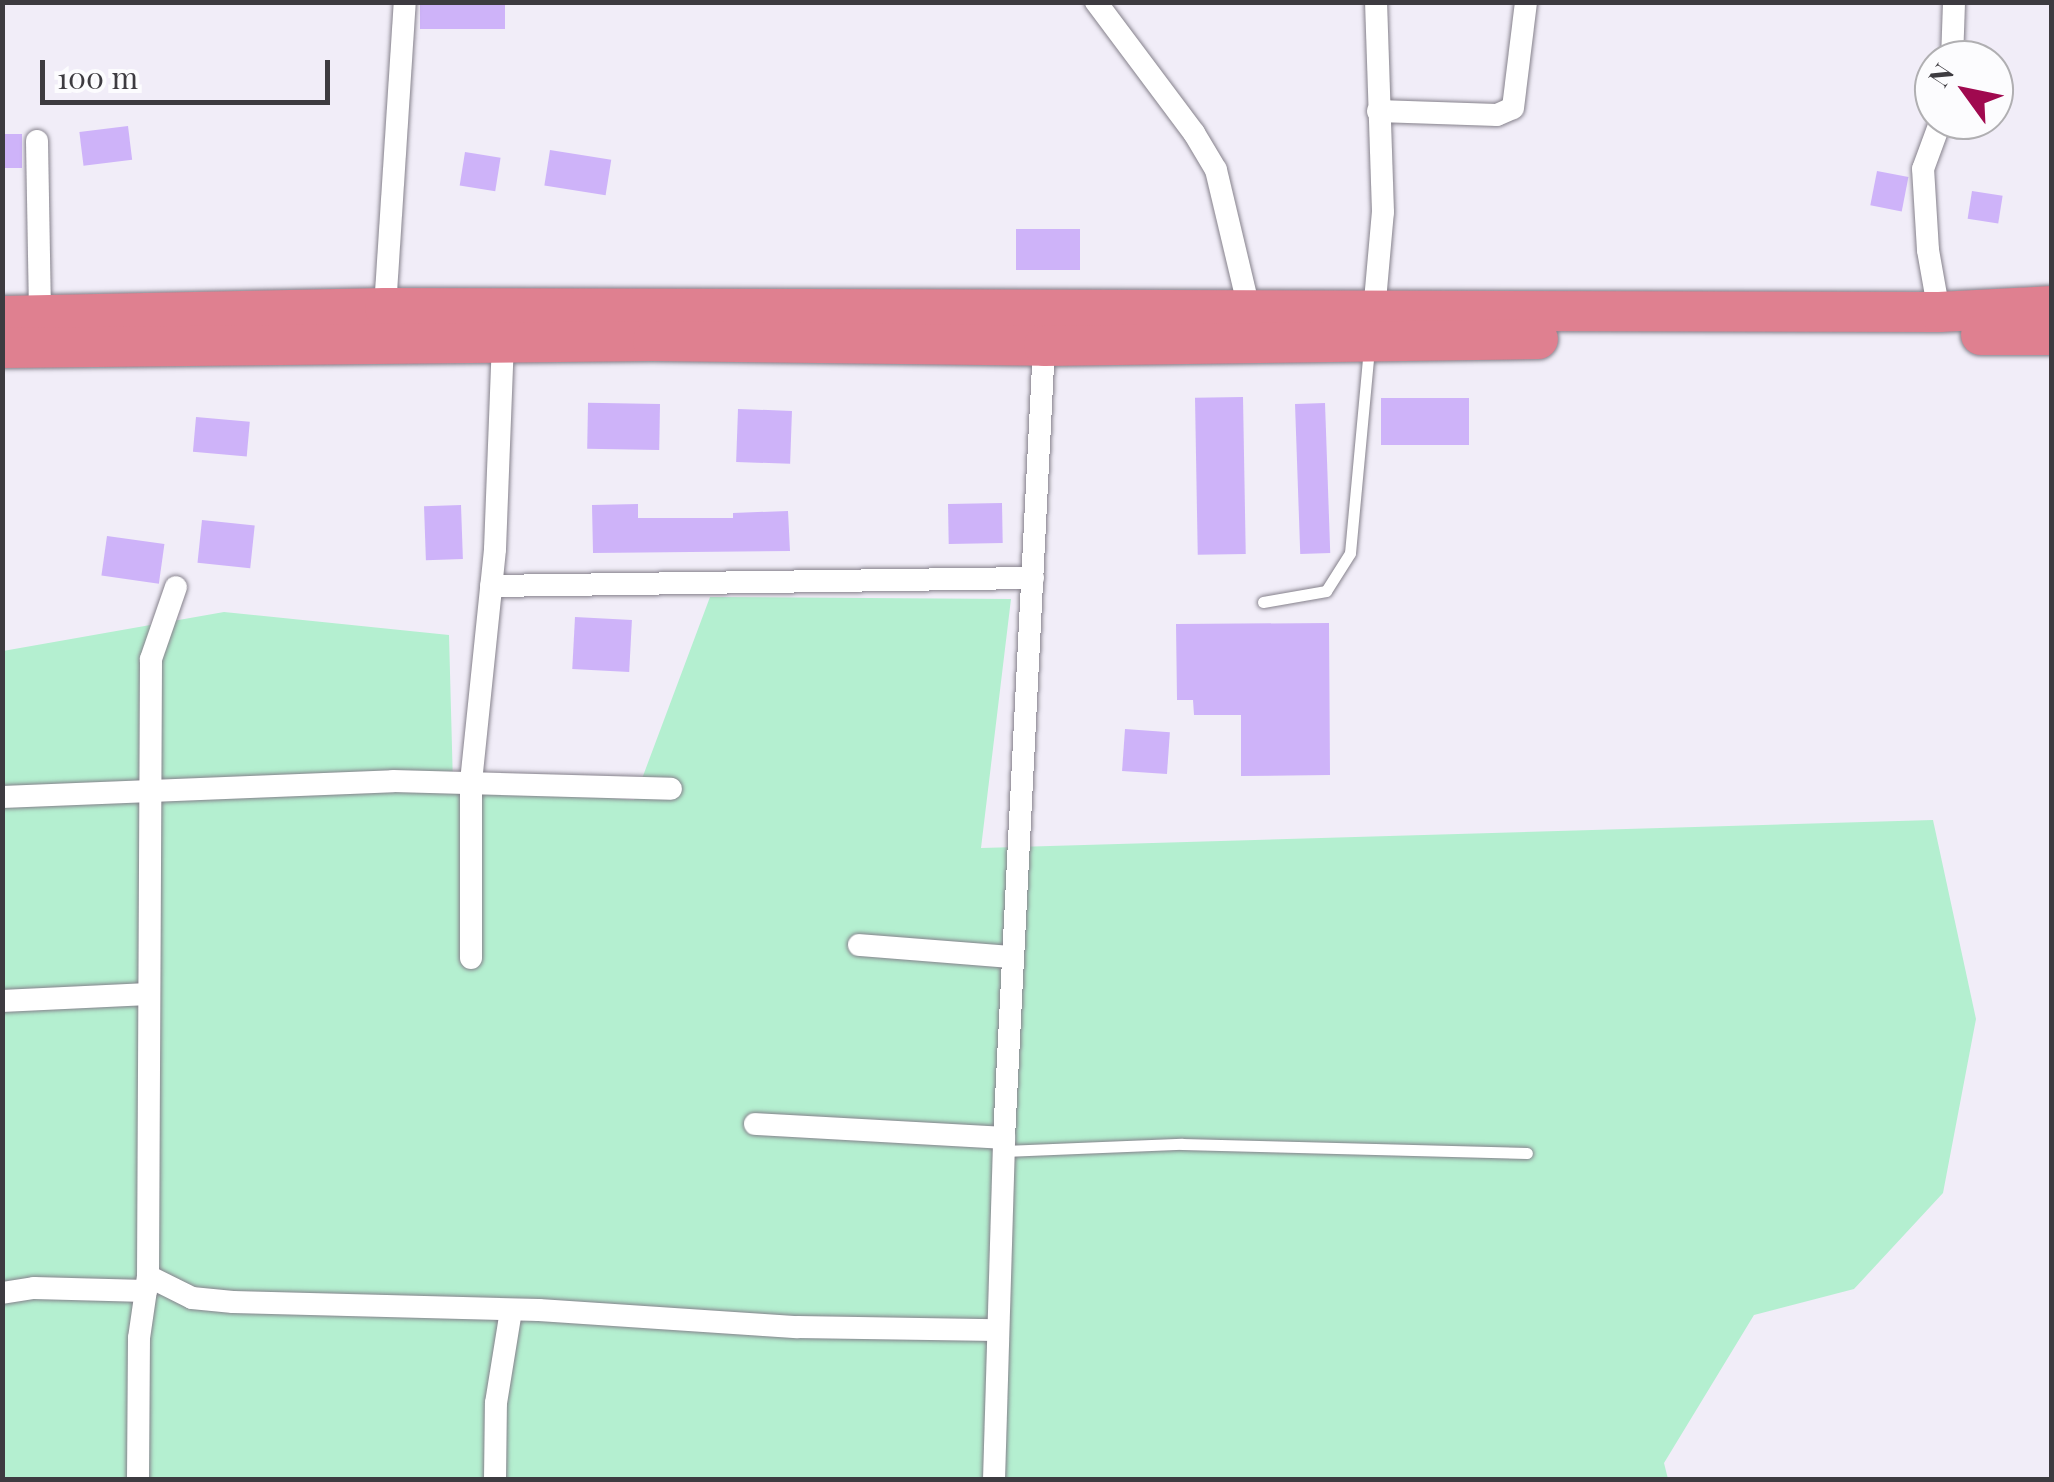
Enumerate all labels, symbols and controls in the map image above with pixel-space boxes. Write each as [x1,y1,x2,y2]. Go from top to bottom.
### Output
scale bar [45,40,335,102]
north arrow [1914,40,2014,140]
text: N [1919,56,1961,93]
text: 100 m [57,57,138,97]

